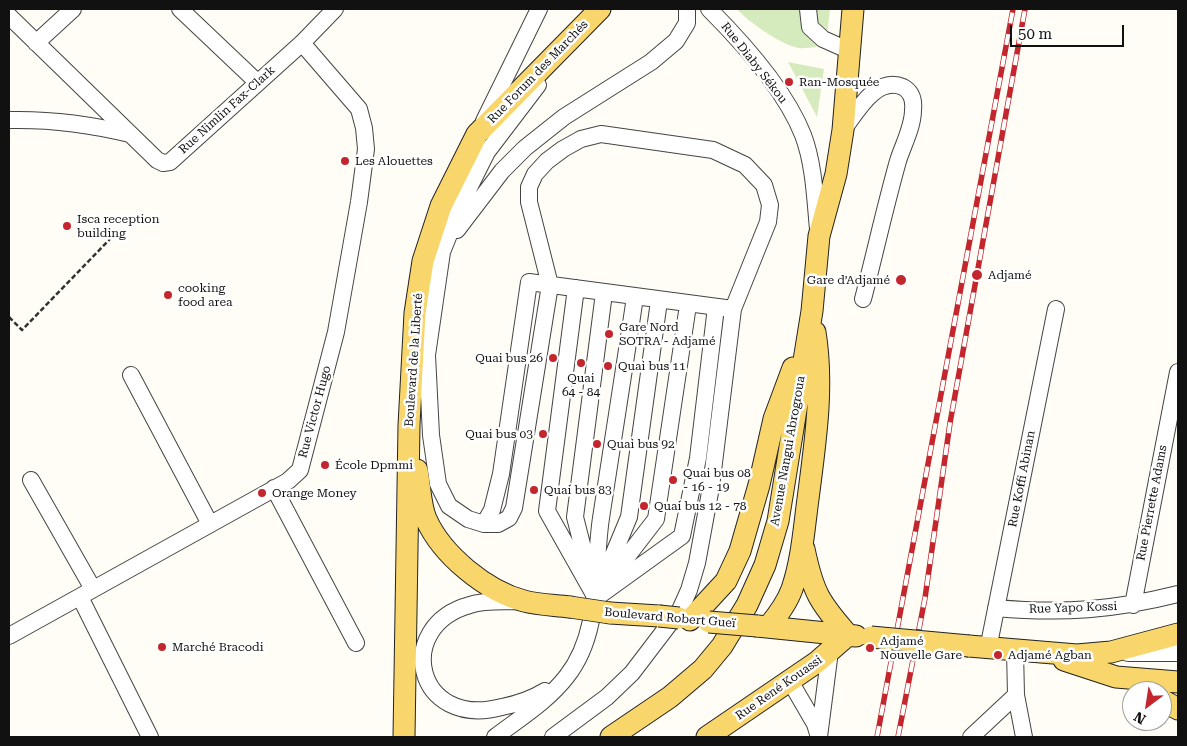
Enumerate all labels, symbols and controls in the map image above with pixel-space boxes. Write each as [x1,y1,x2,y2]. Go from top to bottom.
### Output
scale bar [1012,15,1126,47]
street label: Rue Forum des Marchés [485,17,591,127]
street label: Rue Diaby Sékou [718,20,790,106]
text: 50 m [1018,25,1052,43]
street label: Rue Nimlin Fax-Clark [176,63,278,157]
place label: Ran-Mosquée [799,75,879,89]
marker: Ran-Mosquée [783,76,795,88]
place label: Les Alouettes [355,154,433,168]
marker: Les Alouettes [339,155,351,167]
place label: Isca reception building [77,212,159,240]
marker: Isca reception building [61,220,73,232]
marker: Adjamé [970,268,984,282]
place label: Adjamé [988,268,1032,282]
place label: Gare d’Adjamé [807,273,890,287]
marker: Gare d’Adjamé [894,273,908,287]
place label: cooking food area [178,281,232,309]
marker: cooking food area [162,289,174,301]
street label: Boulevard de la Liberté [402,293,426,427]
place label: Gare Nord SOTRA - Adjamé [619,320,716,348]
marker: Gare Nord SOTRA - Adjamé [603,328,615,340]
place label: Quai bus 26 [475,351,543,365]
marker: Quai bus 26 [547,352,559,364]
marker: Quai 64 - 84 [575,357,587,369]
place label: Quai bus 11 [618,359,686,373]
marker: Quai bus 11 [602,360,614,372]
street label: Rue Victor Hugo [296,364,334,460]
place label: Quai 64 - 84 [562,371,600,399]
street label: Avenue Nangui Abrogroua [768,375,808,527]
place label: Quai bus 03 [465,427,533,441]
marker: Quai bus 03 [537,428,549,440]
street label: Rue Koffi Abinan [1006,429,1038,529]
place label: Quai bus 92 [607,437,675,451]
marker: Quai bus 92 [591,438,603,450]
street label: Rue Pierrette Adams [1134,444,1170,562]
place label: École Dpmmi [335,458,413,472]
marker: École Dpmmi [319,459,331,471]
place label: Quai bus 08 - 16 - 19 [683,466,751,494]
marker: Quai bus 08 - 16 - 19 [667,474,679,486]
place label: Quai bus 83 [544,483,612,497]
marker: Quai bus 83 [528,484,540,496]
place label: Orange Money [272,486,357,500]
marker: Orange Money [256,487,268,499]
place label: Quai bus 12 - 78 [654,499,747,513]
marker: Quai bus 12 - 78 [638,500,650,512]
street label: Rue Yapo Kossi [1029,599,1117,617]
street label: Boulevard Robert Gueï [604,605,736,631]
place label: Adjamé Nouvelle Gare [880,634,962,662]
place label: Marché Bracodi [172,640,264,654]
marker: Marché Bracodi [156,641,168,653]
marker: Adjamé Nouvelle Gare [864,642,876,654]
place label: Adjamé Agban [1008,648,1092,662]
marker: Adjamé Agban [992,649,1004,661]
street label: Rue René Kouassi [733,653,825,723]
north arrow [1122,681,1172,731]
text: N [1131,708,1149,728]

